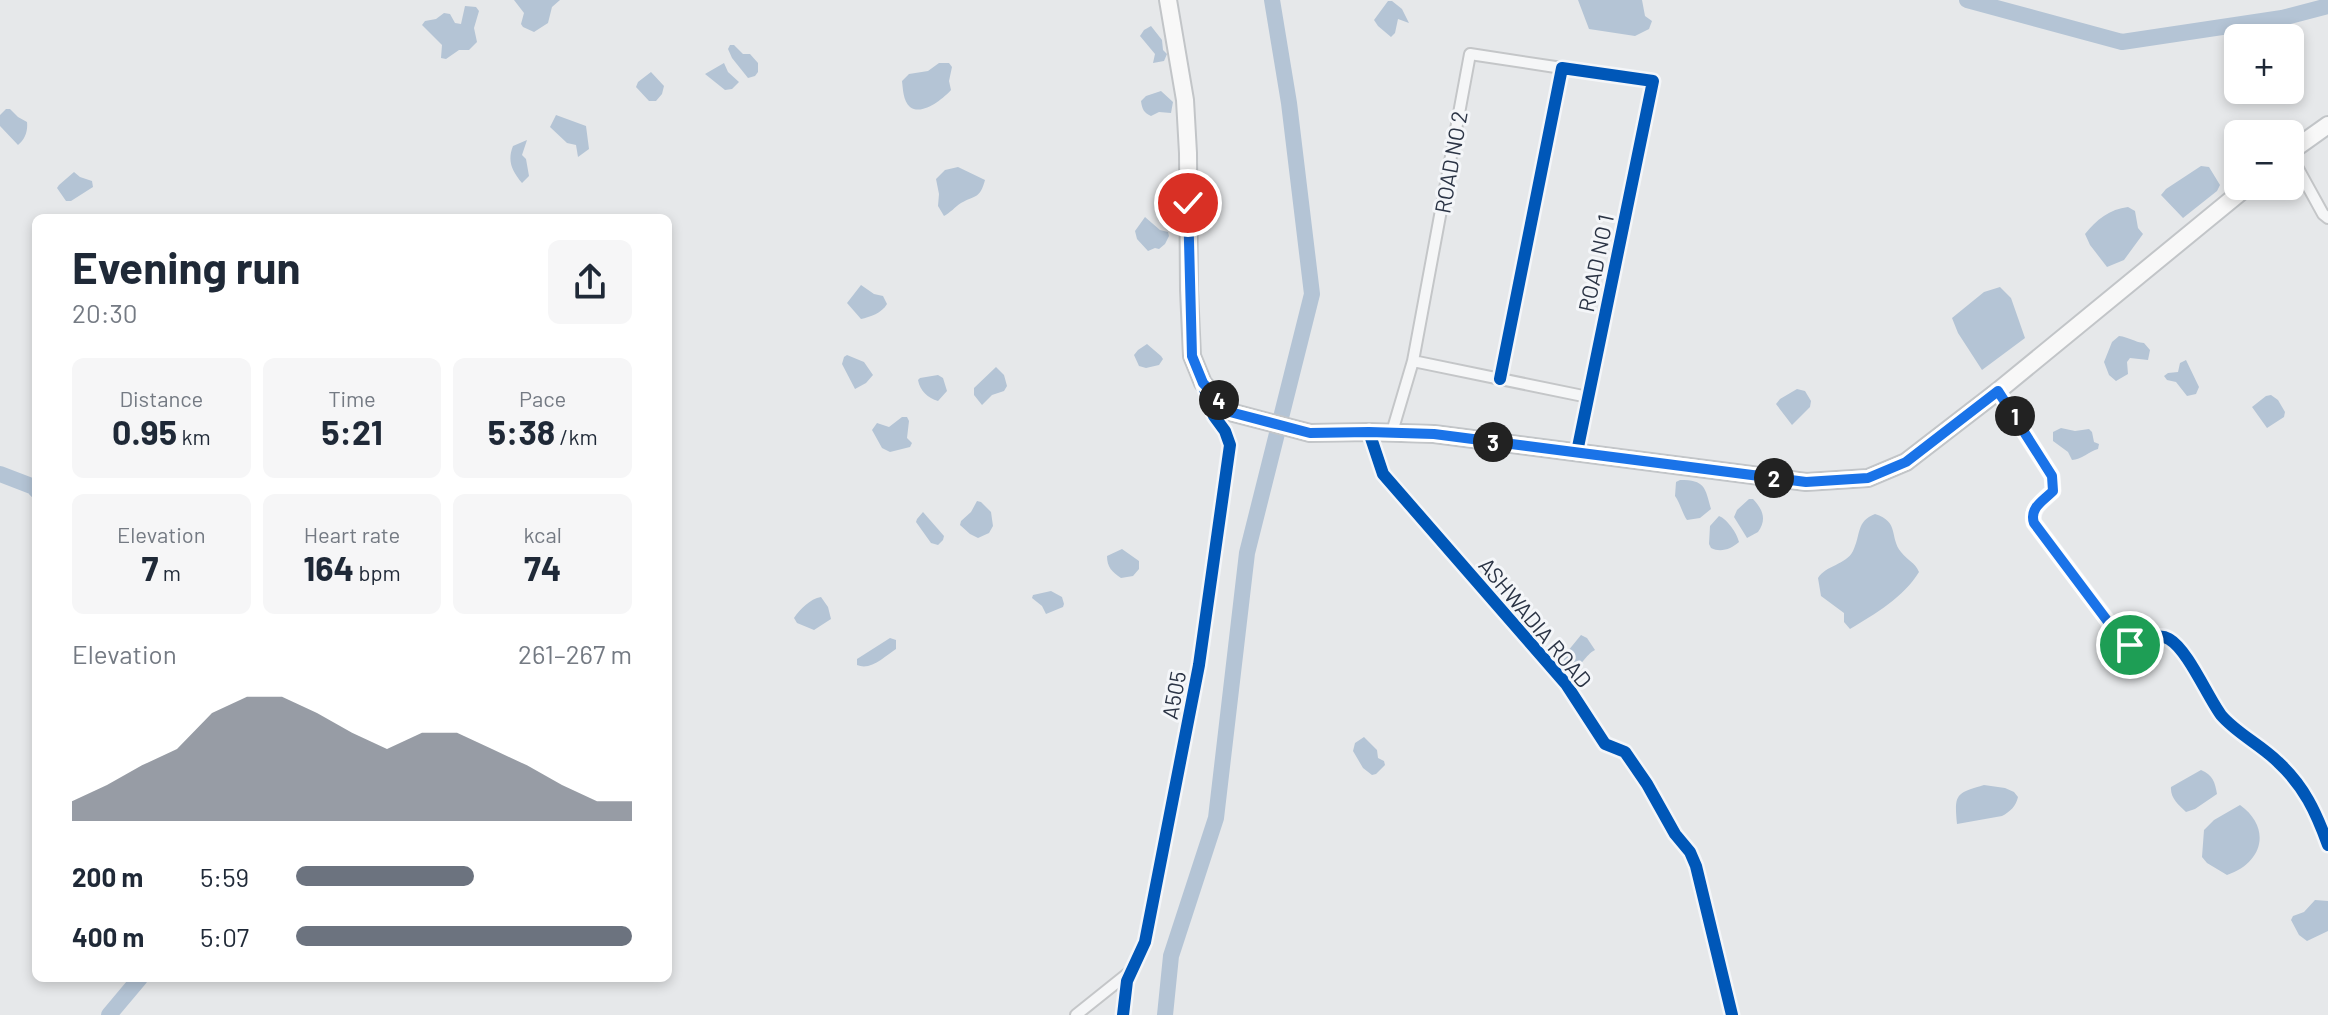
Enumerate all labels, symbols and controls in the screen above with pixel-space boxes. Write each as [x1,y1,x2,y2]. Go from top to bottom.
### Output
map controls [2224,24,2304,200]
button: + [2224,24,2304,104]
street label: ROAD NO 2 [1428,109,1472,215]
button: − [2224,120,2304,200]
pin [1154,169,1222,237]
icon: check [1166,181,1210,225]
street label: ROAD NO 1 [1572,212,1618,314]
text: Evening run [72,240,301,293]
button: share [548,240,632,324]
text: 20:30 [72,297,138,328]
pin: 4 [1199,380,1239,420]
text: Distance [119,385,203,411]
text: Time [328,385,376,411]
text: Pace [519,385,566,411]
text: 4 [1212,387,1226,413]
pin: 1 [1995,396,2035,436]
text: 1 [2011,403,2019,429]
text: 0.95 [112,411,177,452]
text: 5:21 [321,411,383,452]
text: 5:38 [488,411,555,452]
pin: 3 [1473,422,1513,462]
text: km [177,423,211,449]
text: /km [555,423,598,449]
text: 3 [1487,429,1499,455]
pin: 2 [1754,458,1794,498]
text: 2 [1768,465,1780,491]
text: Elevation [117,521,206,547]
text: Heart rate [304,521,400,547]
text: kcal [523,521,562,547]
text: 7 [142,547,158,588]
text: 164 [303,547,354,588]
text: 74 [524,547,561,588]
street label: ASHWADIA ROAD [1474,552,1598,692]
text: m [158,559,181,585]
text: bpm [354,559,401,585]
pin [2096,611,2164,679]
icon: arrive [2108,623,2152,667]
text: Elevation [72,638,177,669]
text: 261–267 m [518,638,632,669]
street label: A505 [1156,669,1190,721]
text: 200 m [72,861,143,892]
text: 5:59 [200,861,249,892]
text: 400 m [72,921,144,952]
text: 5:07 [200,921,249,952]

